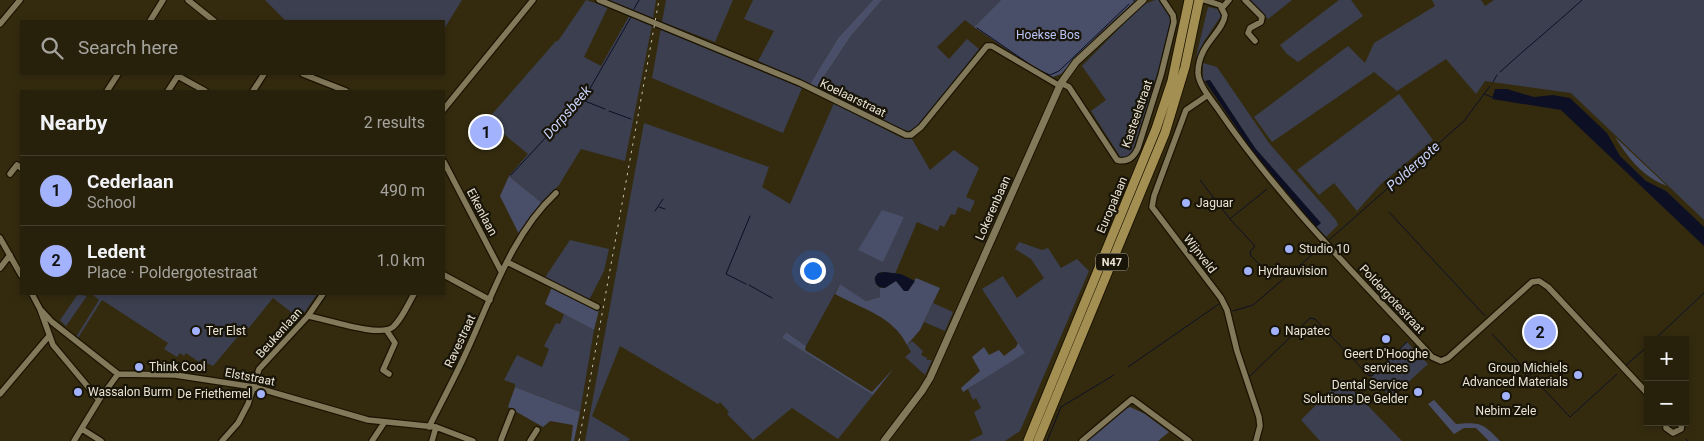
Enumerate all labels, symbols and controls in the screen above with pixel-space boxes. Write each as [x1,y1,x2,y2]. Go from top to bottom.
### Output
search box [20,20,445,75]
park label: Hoekse Bos [1016,28,1080,42]
icon: search [38,34,66,62]
text: Search here [78,36,178,59]
street label: Koelaarstraat [818,76,888,120]
street label: Kasteelstraat [1119,78,1155,150]
water label: Dorpsbeek [540,81,595,142]
text: Nearby [40,111,107,135]
text: 2 results [364,113,425,132]
pin: 1 [470,113,502,151]
water label: Poldergote [1383,138,1443,194]
text: Cederlaan [87,170,174,193]
street label: Lokerenbaan [973,174,1013,242]
street label: Europalaan [1094,175,1130,235]
text: 1 [51,181,61,200]
text: 490 m [380,181,425,200]
street label: Eikenlaan [464,186,500,238]
text: School [87,193,136,212]
place label: Jaguar [1196,196,1233,210]
marker: Jaguar [1180,197,1192,209]
street label: Wijnveld [1181,232,1219,276]
text: Ledent [87,240,146,263]
place label: Studio 10 [1299,242,1350,256]
marker: Studio 10 [1283,243,1295,255]
text: 2 [51,251,61,270]
text: 1.0 km [377,251,425,270]
road number: N47 [1096,253,1128,270]
your location [800,258,826,284]
street label: Poldergotestraat [1356,262,1428,336]
text: Place · Poldergotestraat [87,263,258,282]
place label: Hydrauvision [1258,264,1327,278]
marker: Hydrauvision [1242,265,1254,277]
street label: Beukenlaan [253,305,305,361]
street label: Ravestraat [442,312,478,370]
pin: 2 [1524,313,1556,351]
place label: Ter Elst [206,324,246,338]
place label: Napatec [1285,324,1330,338]
marker: Ter Elst [190,325,202,337]
marker: Napatec [1269,325,1281,337]
marker: Geert D'Hooghe services [1380,333,1392,345]
map controls [1644,336,1689,426]
button: + [1644,336,1689,381]
place label: Geert D'Hooghe services [1344,347,1428,375]
place label: Think Cool [149,360,206,374]
marker: Think Cool [133,361,145,373]
place label: Group Michiels Advanced Materials [1462,361,1568,389]
street label: Elststraat [224,365,276,389]
marker: Group Michiels Advanced Materials [1572,369,1584,381]
place label: Dental Service Solutions De Gelder [1303,378,1408,406]
button: − [1644,381,1689,426]
place label: Wassalon Burm [88,385,172,399]
marker: Wassalon Burm [72,386,84,398]
marker: Dental Service Solutions De Gelder [1412,386,1424,398]
place label: De Friethemel [177,387,251,401]
marker: De Friethemel [255,388,267,400]
marker: Nebim Zele [1500,390,1512,402]
place label: Nebim Zele [1476,404,1536,418]

